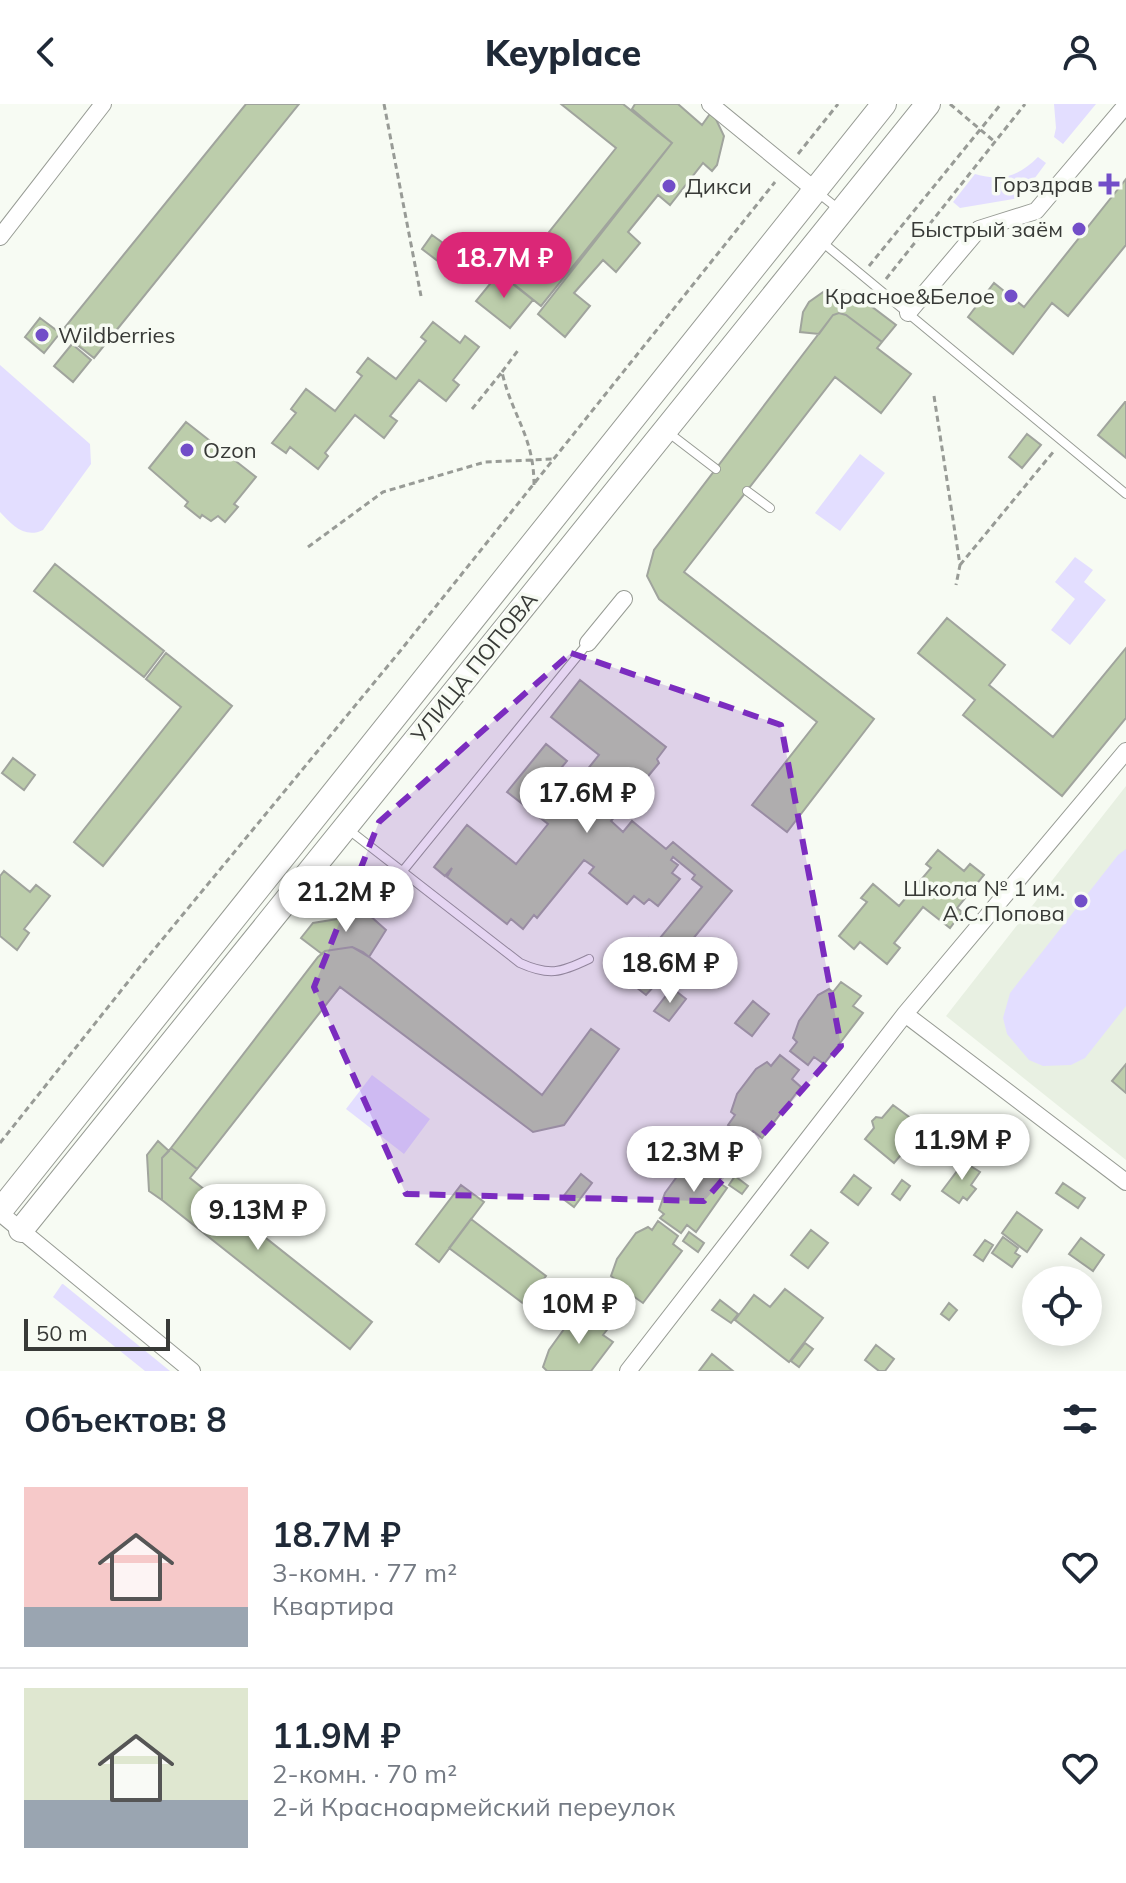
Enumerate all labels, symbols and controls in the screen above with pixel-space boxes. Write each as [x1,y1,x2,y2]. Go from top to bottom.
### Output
icon: back [24,30,68,74]
text: Keyplace [485,30,641,75]
icon: person [1058,30,1102,74]
place label: Горздрав [993,170,1093,198]
place label: Дикси [685,172,752,200]
marker: Горздрав [1100,175,1118,193]
marker: Дикси [660,177,678,195]
place label: Быстрый заём [910,215,1063,243]
marker: Быстрый заём [1070,220,1088,238]
pin: 18.7M ₽ [430,232,578,300]
text: 18.7M ₽ [455,241,553,274]
place label: Красное&Белое [825,282,995,310]
marker: Красное&Белое [1002,287,1020,305]
place label: Wildberries [58,321,175,349]
marker: Wildberries [33,326,51,344]
place label: Ozon [203,436,257,464]
marker: Ozon [178,441,196,459]
street label: УЛИЦА ПОПОВА [404,586,543,749]
pin: 17.6M ₽ [513,767,661,835]
text: 17.6M ₽ [538,776,636,809]
pin: 21.2M ₽ [272,866,420,934]
place label: Школа № 1 им. А.С.Попова [903,874,1065,927]
text: 21.2M ₽ [297,875,395,908]
marker: Школа № 1 им. А.С.Попова [1072,892,1090,910]
pin: 18.6M ₽ [596,937,744,1005]
text: 18.6M ₽ [621,946,719,979]
pin: 11.9M ₽ [888,1114,1036,1182]
text: 11.9M ₽ [913,1123,1011,1156]
pin: 12.3M ₽ [620,1126,768,1194]
text: 12.3M ₽ [645,1135,743,1168]
pin: 9.13M ₽ [184,1184,332,1252]
text: 9.13M ₽ [209,1193,307,1226]
map controls [1022,1266,1102,1346]
button: locate [1022,1266,1102,1346]
pin: 10M ₽ [523,1278,635,1346]
text: 10M ₽ [541,1287,617,1320]
scale bar [24,1315,170,1351]
text: 50 m [36,1319,87,1347]
icon: filters [1058,1397,1102,1441]
text: Объектов: 8 [24,1398,227,1441]
text: 18.7M ₽ [272,1513,401,1556]
icon: home [88,1519,184,1615]
icon: heart [1058,1545,1102,1589]
text: 3-комн. · 77 m² [272,1556,457,1589]
text: Квартира [272,1589,394,1622]
text: 11.9M ₽ [272,1714,401,1757]
icon: home [88,1720,184,1816]
icon: heart [1058,1746,1102,1790]
text: 2-комн. · 70 m² [272,1757,457,1790]
text: 2-й Красноармейский переулок [272,1790,675,1823]

